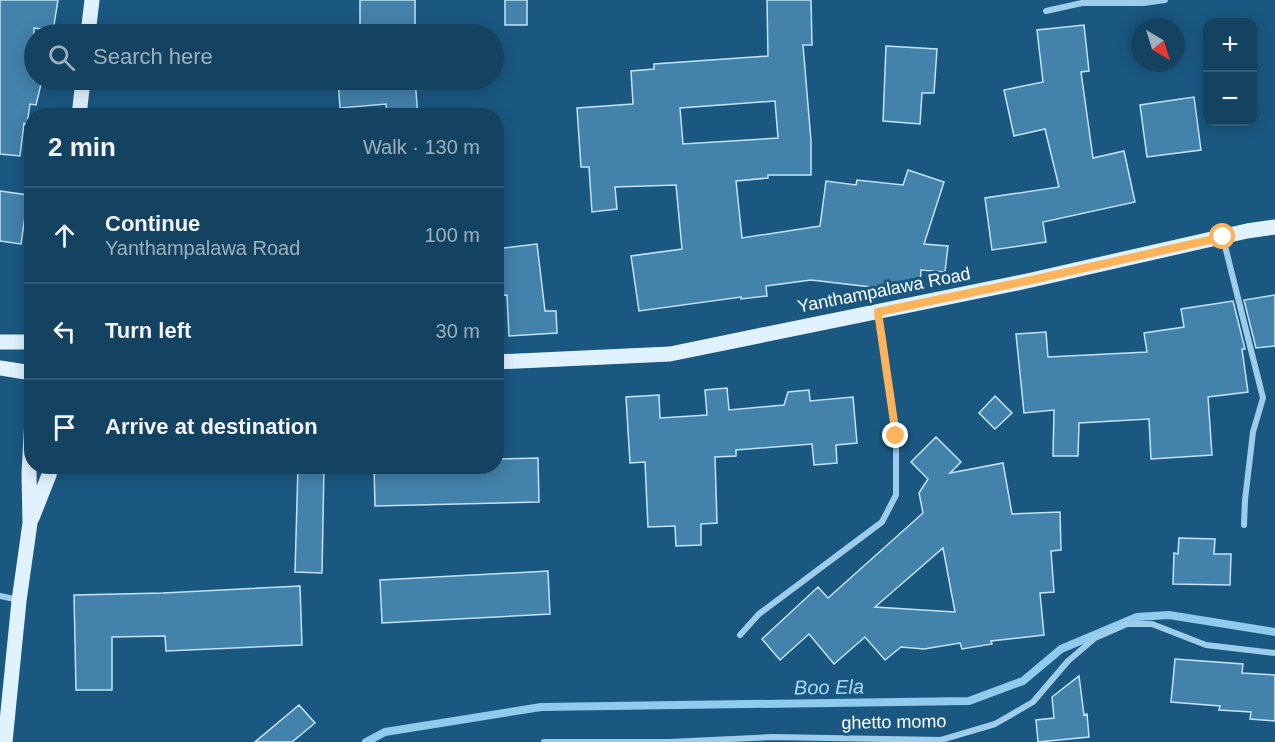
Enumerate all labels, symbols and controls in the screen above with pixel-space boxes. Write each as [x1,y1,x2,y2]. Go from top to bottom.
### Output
north arrow [1131,18,1185,72]
map controls [1203,18,1257,126]
button: + [1203,18,1257,72]
search box [24,24,504,90]
icon: search [45,41,78,74]
text: Search here [93,44,213,69]
button: − [1203,72,1257,126]
text: 2 min [48,132,116,162]
text: Walk · 130 m [363,136,480,158]
text: Continue [105,211,200,236]
icon: ahead [48,219,81,252]
route start [1209,223,1235,249]
text: 100 m [424,224,480,246]
text: Yanthampalawa Road [105,237,300,259]
street label: Yanthampalawa Road [796,263,972,317]
icon: left [48,315,81,348]
text: Turn left [105,318,191,343]
text: 30 m [436,320,480,342]
icon: arrive [48,411,81,444]
text: Arrive at destination [105,414,318,439]
route end [882,422,908,448]
water label: Boo Ela [794,675,864,699]
street label: ghetto momo [841,711,947,733]

